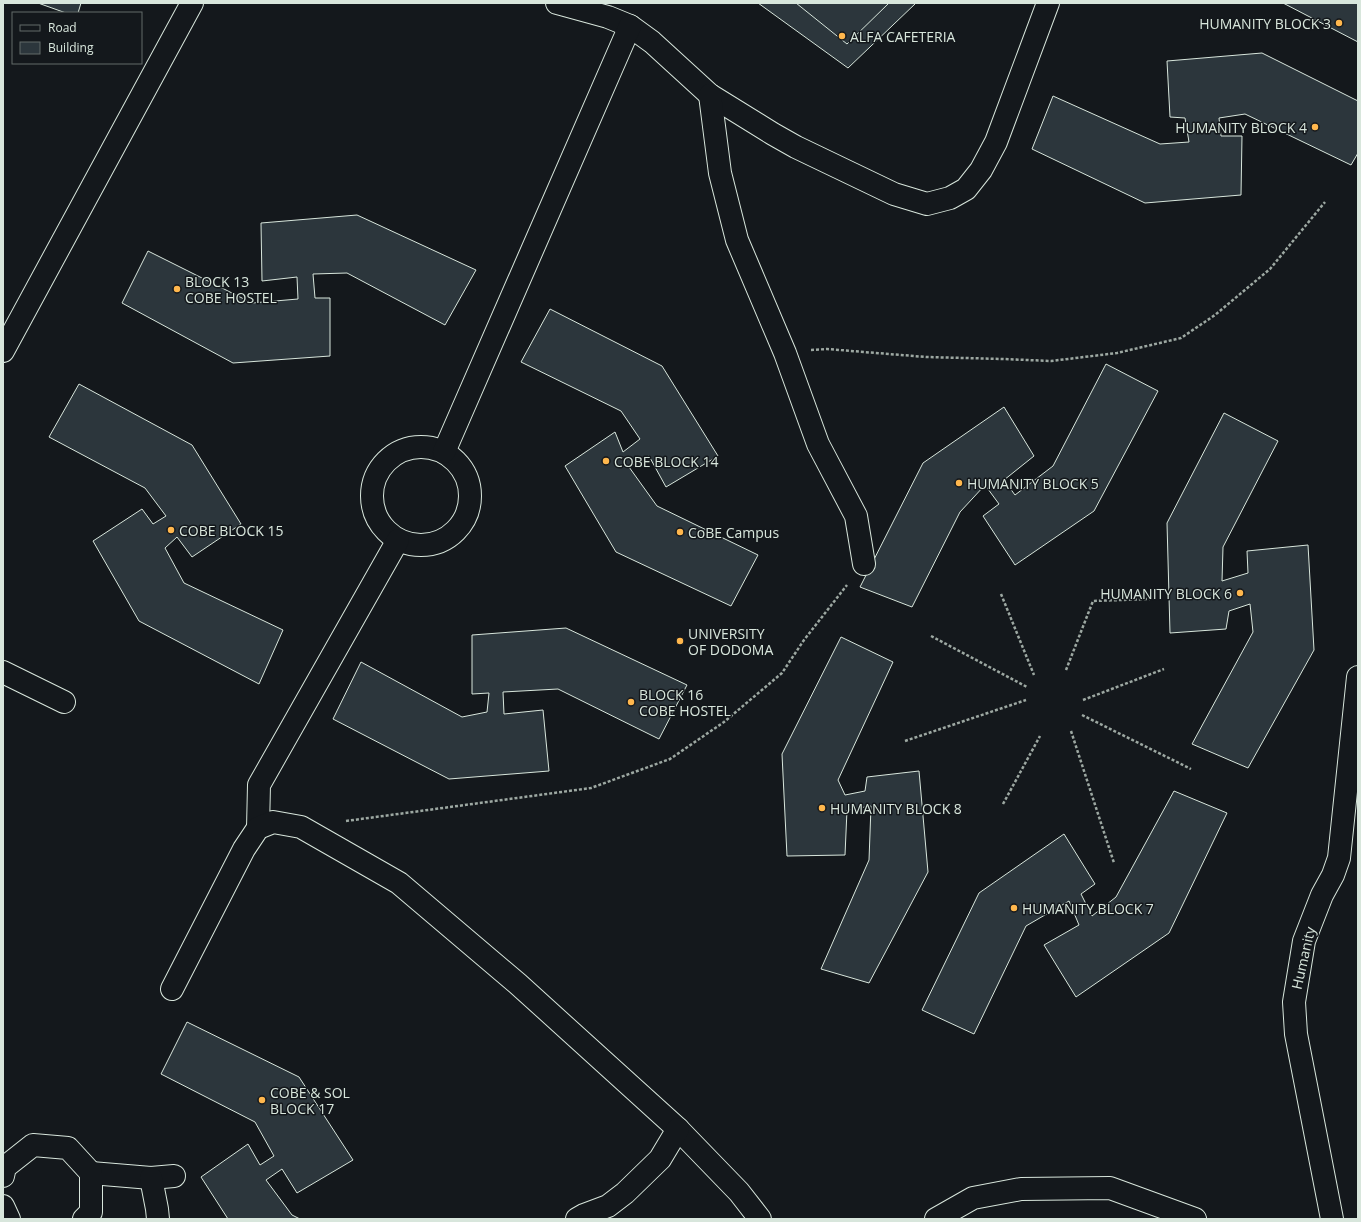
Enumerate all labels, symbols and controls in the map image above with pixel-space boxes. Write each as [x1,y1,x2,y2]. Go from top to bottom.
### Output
legend [12,12,142,64]
place label: HUMANITY BLOCK 3 [1199,14,1331,33]
marker: HUMANITY BLOCK 3 [1334,18,1344,28]
text: Road [48,19,77,36]
place label: ALFA CAFETERIA [850,27,956,46]
marker: ALFA CAFETERIA [837,31,847,41]
text: Building [48,39,94,56]
place label: HUMANITY BLOCK 4 [1175,118,1307,137]
marker: HUMANITY BLOCK 4 [1310,122,1320,132]
place label: BLOCK 13 COBE HOSTEL [185,272,277,307]
marker: BLOCK 13 COBE HOSTEL [172,284,182,294]
place label: COBE BLOCK 14 [614,452,718,471]
marker: COBE BLOCK 14 [601,456,611,466]
place label: HUMANITY BLOCK 5 [967,474,1099,493]
marker: HUMANITY BLOCK 5 [954,478,964,488]
place label: COBE BLOCK 15 [179,521,283,540]
place label: CoBE Campus [688,523,779,542]
marker: COBE BLOCK 15 [166,525,176,535]
marker: CoBE Campus [675,527,685,537]
place label: HUMANITY BLOCK 6 [1100,584,1232,603]
marker: HUMANITY BLOCK 6 [1235,588,1245,598]
place label: UNIVERSITY OF DODOMA [688,624,773,659]
marker: UNIVERSITY OF DODOMA [675,636,685,646]
place label: BLOCK 16 COBE HOSTEL [639,685,731,720]
marker: BLOCK 16 COBE HOSTEL [626,697,636,707]
place label: HUMANITY BLOCK 8 [830,799,962,818]
marker: HUMANITY BLOCK 8 [817,803,827,813]
place label: HUMANITY BLOCK 7 [1022,899,1154,918]
marker: HUMANITY BLOCK 7 [1009,903,1019,913]
street label: Humanity [1287,924,1320,991]
place label: COBE & SOL BLOCK 17 [270,1083,350,1118]
marker: COBE & SOL BLOCK 17 [257,1095,267,1105]

